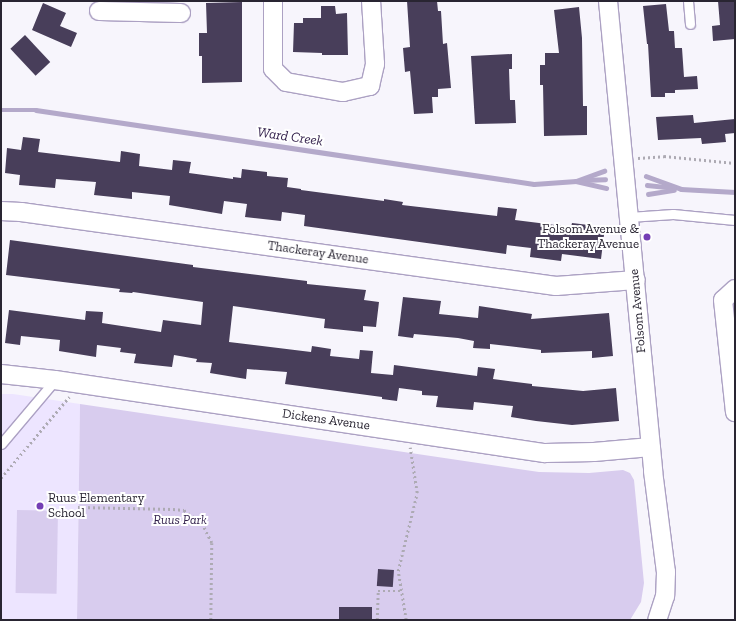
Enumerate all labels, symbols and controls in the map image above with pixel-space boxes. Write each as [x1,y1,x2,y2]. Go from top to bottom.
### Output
water label: Ward Creek [256,124,324,150]
place label: Folsom Avenue & Thackeray Avenue [536,222,639,253]
marker: Folsom Avenue & Thackeray Avenue [642,232,652,242]
street label: Thackeray Avenue [266,238,370,268]
street label: Folsom Avenue [627,268,649,354]
street label: Dickens Avenue [281,406,371,434]
place label: Ruus Elementary School [48,491,144,522]
marker: Ruus Elementary School [35,501,45,511]
park label: Ruus Park [153,512,207,528]

